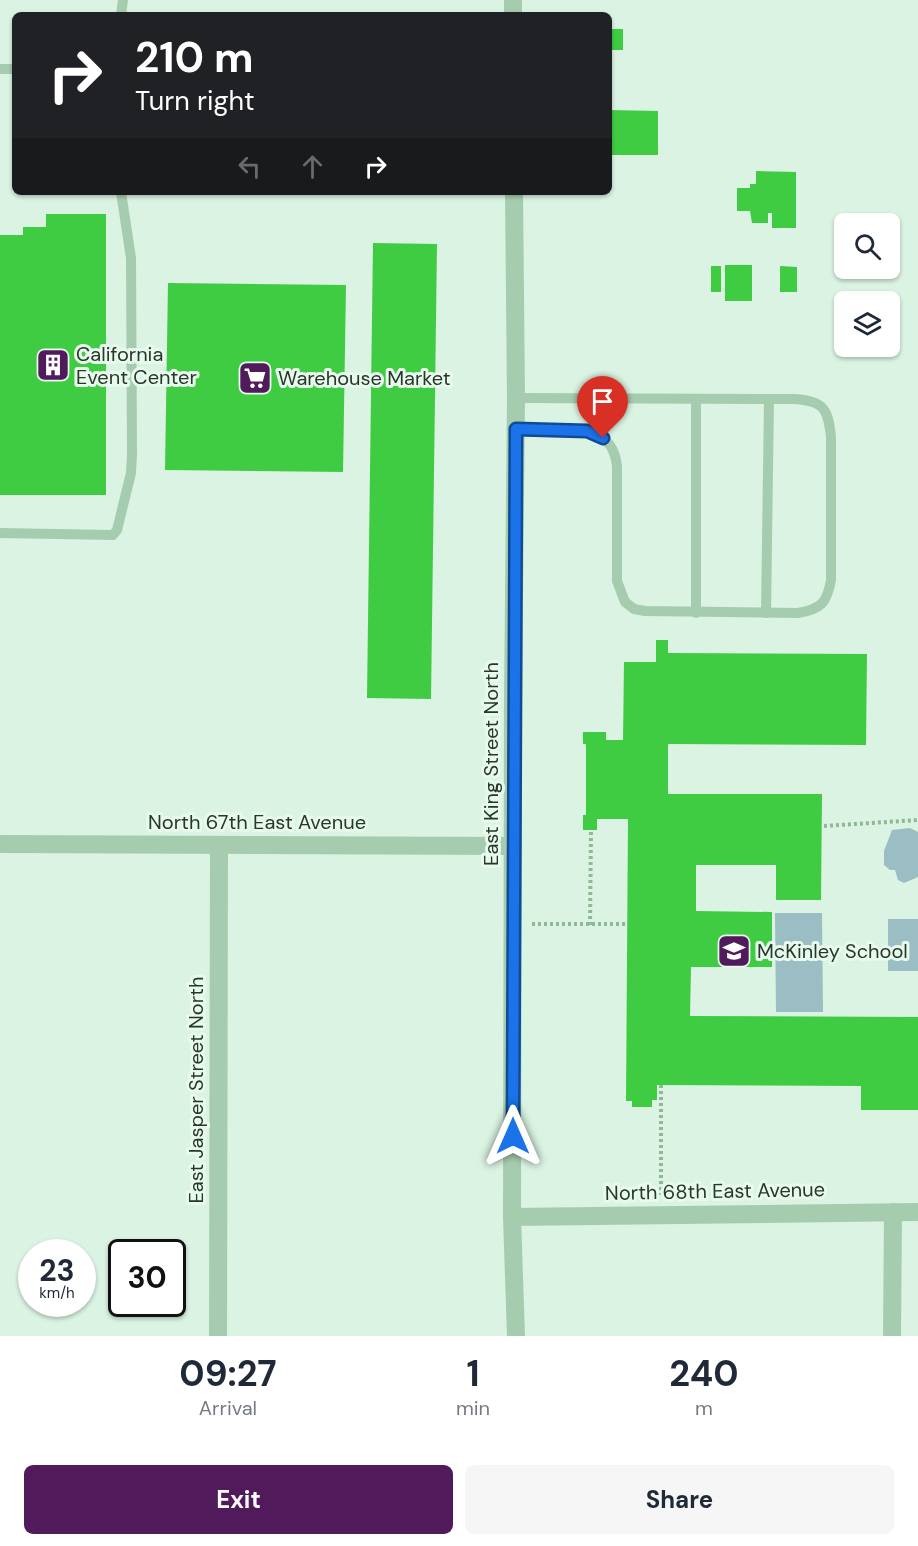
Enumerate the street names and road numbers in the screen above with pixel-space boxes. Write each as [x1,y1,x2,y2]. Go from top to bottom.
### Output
street label: East King Street North [478,662,504,866]
street label: North 67th East Avenue [148,809,366,835]
street label: East Jasper Street North [183,977,209,1203]
street label: North 68th East Avenue [605,1176,825,1206]

